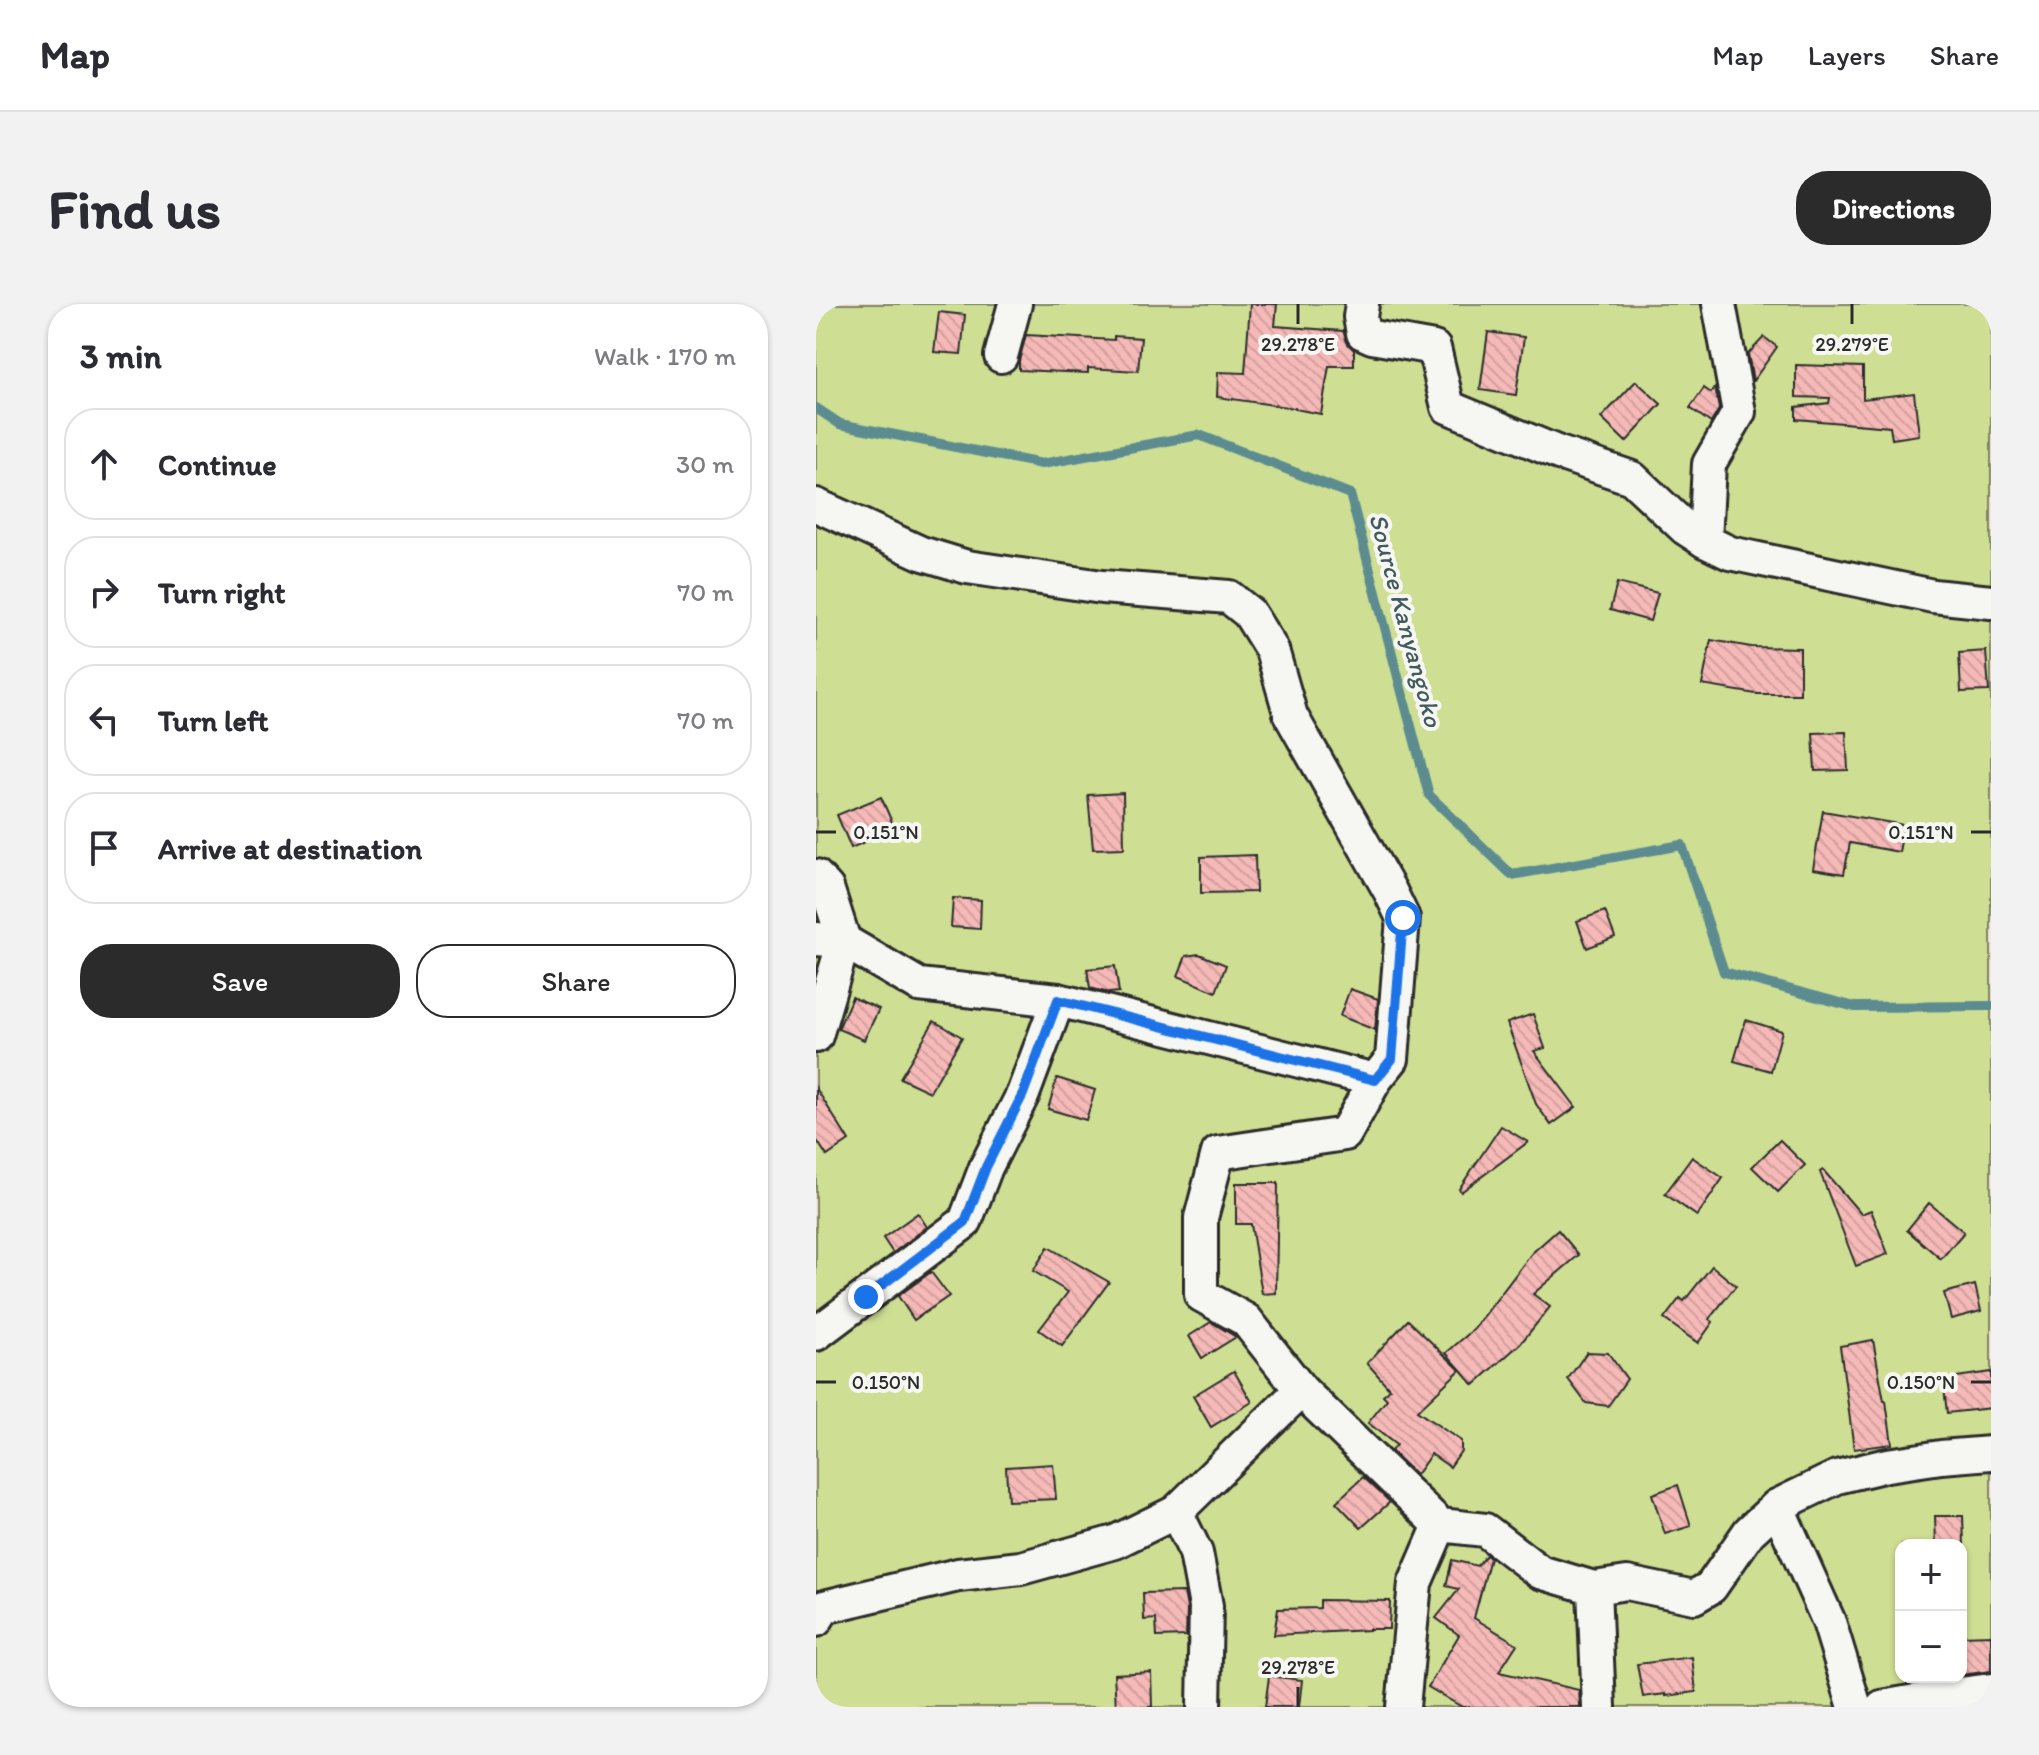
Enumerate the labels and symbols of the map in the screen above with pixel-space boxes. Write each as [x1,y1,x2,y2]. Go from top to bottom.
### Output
text: 29.278°E [1261,332,1335,356]
text: 29.279°E [1815,332,1889,356]
water label: Source Kanyangoko [1362,510,1450,731]
text: 0.151°N [853,820,919,844]
text: 0.151°N [1888,820,1954,844]
route start [1385,900,1421,936]
route end [848,1279,884,1315]
text: 0.150°N [852,1370,920,1394]
text: 0.150°N [1887,1370,1955,1394]
text: 29.278°E [1261,1655,1335,1679]

